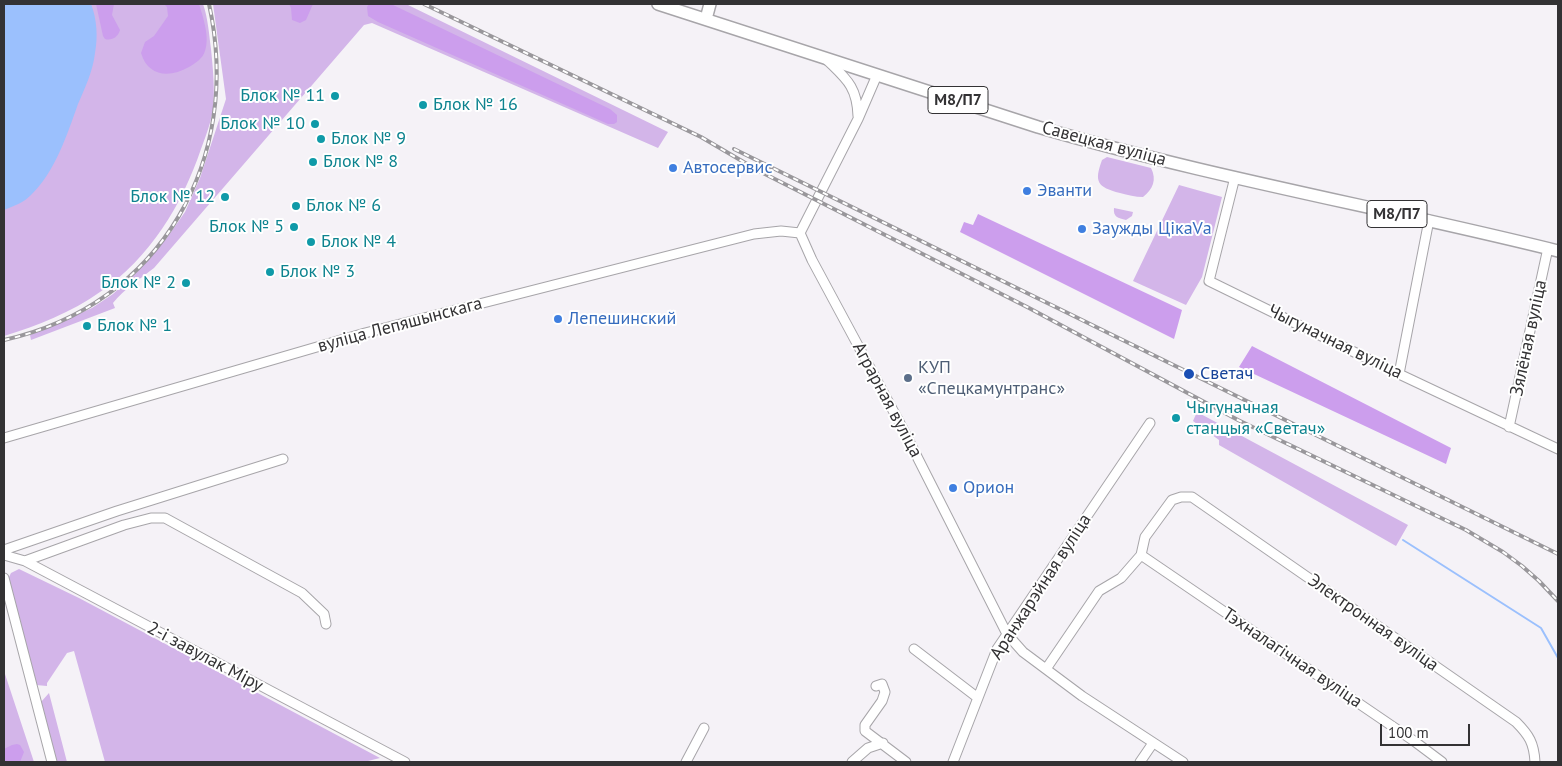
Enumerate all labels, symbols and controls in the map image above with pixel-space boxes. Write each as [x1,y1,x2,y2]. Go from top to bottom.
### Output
place label: Блок № 11 [240,85,325,107]
road number: М8/П7 [928,86,988,114]
marker: Блок № 11 [329,90,341,102]
place label: Блок № 16 [433,94,518,116]
marker: Блок № 16 [417,99,429,111]
place label: Блок № 10 [220,113,305,135]
street label: Савецкая вуліца [1039,117,1169,171]
marker: Блок № 10 [309,118,321,130]
place label: Блок № 9 [331,128,406,150]
marker: Блок № 9 [315,133,327,145]
place label: Блок № 8 [323,151,398,173]
marker: Блок № 8 [307,156,319,168]
place label: Автосервис [683,157,773,179]
marker: Автосервис [667,162,679,174]
place label: Эванти [1037,180,1092,202]
marker: Эванти [1021,185,1033,197]
place label: Блок № 12 [130,186,215,208]
marker: Блок № 12 [219,191,231,203]
place label: Блок № 6 [306,195,381,217]
marker: Блок № 6 [290,200,302,212]
road number: М8/П7 [1367,200,1427,228]
place label: Блок № 5 [209,216,284,238]
place label: Заужды ЦікаVа [1092,218,1212,240]
marker: Блок № 5 [288,221,300,233]
marker: Заужды ЦікаVа [1076,223,1088,235]
place label: Блок № 4 [321,231,396,253]
marker: Блок № 4 [305,236,317,248]
place label: Блок № 3 [280,261,355,283]
marker: Блок № 3 [264,266,276,278]
place label: Блок № 2 [101,272,176,294]
marker: Блок № 2 [180,277,192,289]
street label: Зялёная вуліца [1506,278,1552,398]
street label: вуліца Лепяшынскага [315,293,485,357]
street label: Чыгуначная вуліца [1264,300,1406,384]
place label: Лепешинский [568,308,676,330]
marker: Лепешинский [552,313,564,325]
place label: Блок № 1 [97,315,172,337]
marker: Блок № 1 [81,320,93,332]
street label: Аграрная вуліца [848,339,926,461]
place label: КУП «Спецкамунтранс» [918,357,1065,399]
place label: Светач [1200,363,1253,385]
marker: Светач [1182,367,1196,381]
marker: КУП «Спецкамунтранс» [902,372,914,384]
place label: Чыгуначная станцыя «Светач» [1186,397,1325,439]
marker: Чыгуначная станцыя «Светач» [1170,412,1182,424]
place label: Орион [963,477,1014,499]
marker: Орион [947,482,959,494]
street label: Аранжарэйная вуліца [986,510,1096,664]
street label: Электронная вуліца [1303,570,1443,676]
street label: Тэхналагічная вуліца [1218,603,1366,713]
street label: 2-і завулак Міру [143,617,267,697]
scale bar [1382,714,1472,746]
text: 100 m [1388,723,1429,742]

